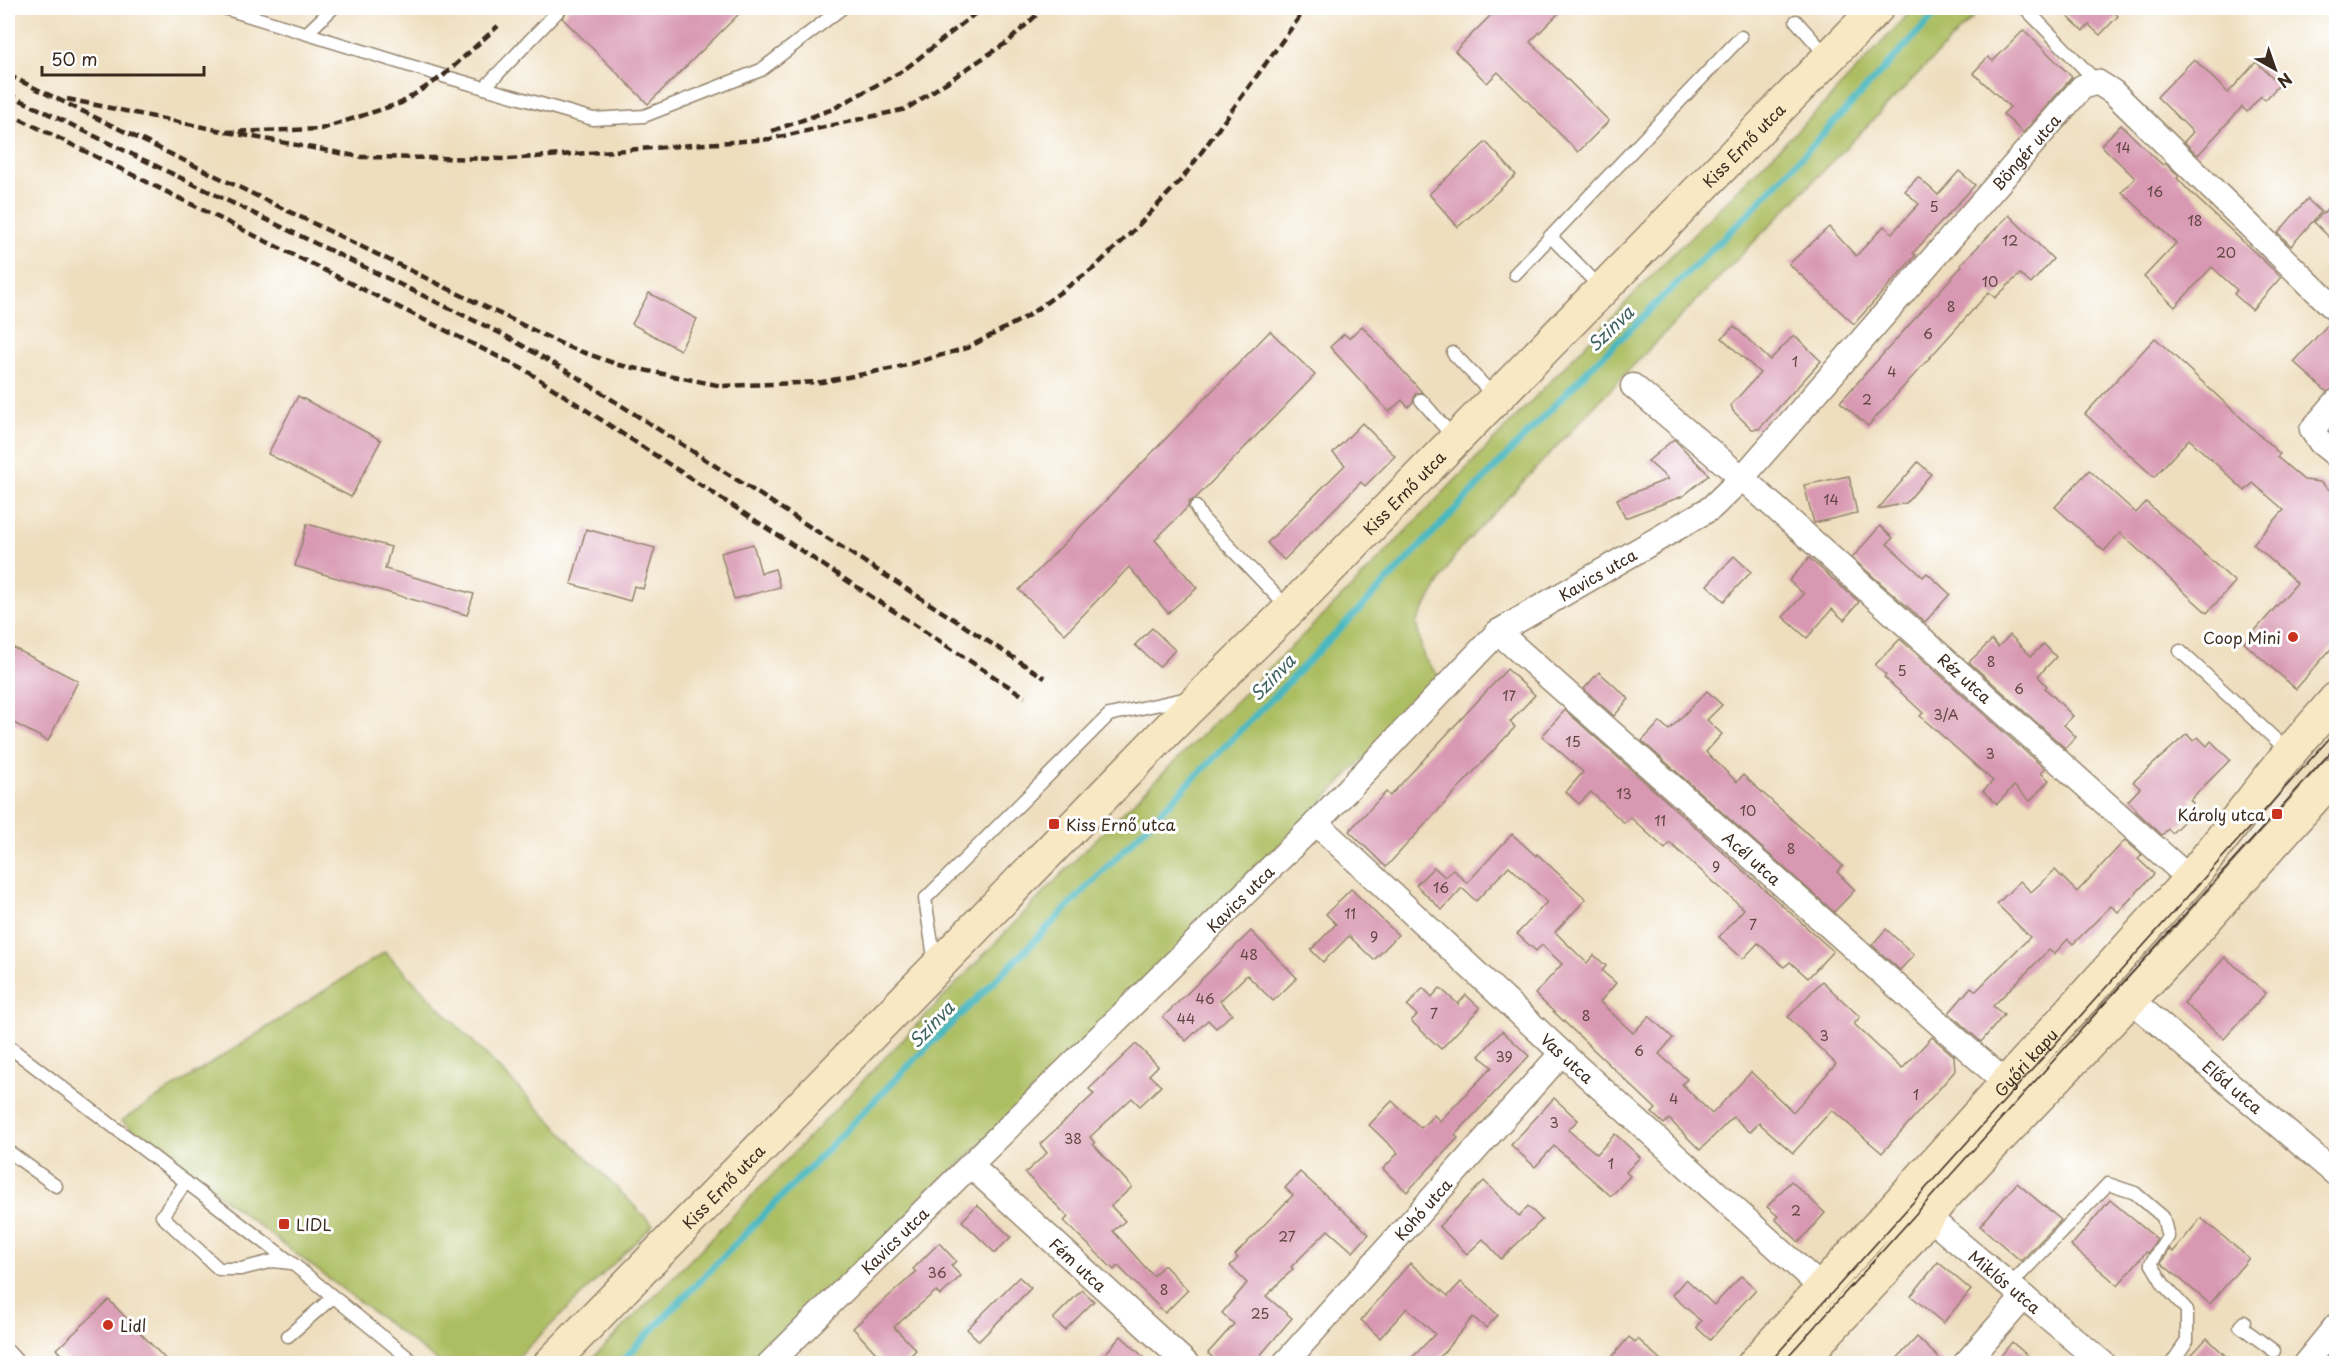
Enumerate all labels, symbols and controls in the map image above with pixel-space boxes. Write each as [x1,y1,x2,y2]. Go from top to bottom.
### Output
scale bar [42,39,204,77]
north arrow [2245,39,2305,99]
text: 50 m [51,45,98,72]
text: N [2273,68,2298,95]
street label: Kiss Ernő utca [1696,97,1790,192]
street label: Böngér utca [1986,108,2066,195]
house number: 14 [2115,137,2131,158]
house number: 16 [2147,181,2163,202]
house number: 5 [1929,196,1939,217]
house number: 18 [2187,210,2203,231]
house number: 12 [2002,230,2018,251]
house number: 20 [2216,242,2236,263]
house number: 10 [1982,271,1998,292]
house number: 8 [1947,296,1955,317]
water label: Szinva [1581,298,1640,357]
house number: 6 [1923,323,1933,344]
house number: 1 [1792,351,1798,372]
house number: 4 [1887,361,1897,382]
house number: 2 [1862,389,1872,410]
street label: Kiss Ernő utca [1357,445,1451,540]
house number: 14 [1823,489,1839,510]
street label: Kavics utca [1554,542,1641,606]
place label: Coop Mini [2203,625,2281,649]
marker: Coop Mini [2286,630,2300,644]
water label: Szinva [1243,647,1302,706]
street label: Réz utca [1933,647,1997,708]
house number: 8 [1987,651,1995,672]
house number: 5 [1897,660,1907,681]
house number: 6 [2014,678,2024,699]
house number: 17 [1502,685,1516,706]
house number: 3/A [1934,704,1959,725]
house number: 15 [1565,731,1581,752]
house number: 3 [1985,743,1995,764]
house number: 13 [1616,783,1632,804]
house number: 10 [1740,800,1756,821]
place label: Károly utca [2178,802,2265,826]
marker: Károly utca [2270,807,2284,821]
house number: 11 [1654,810,1666,831]
place label: Kiss Ernő utca [1066,812,1176,836]
marker: Kiss Ernő utca [1047,817,1061,831]
street label: Acél utca [1718,825,1787,890]
house number: 8 [1787,838,1795,859]
house number: 9 [1712,856,1720,877]
street label: Kavics utca [1200,859,1279,938]
house number: 16 [1433,877,1449,898]
house number: 11 [1344,903,1356,924]
house number: 7 [1749,914,1757,935]
house number: 9 [1370,926,1378,947]
house number: 48 [1240,944,1258,965]
house number: 46 [1195,988,1215,1009]
water label: Szinva [902,994,961,1053]
house number: 7 [1430,1003,1438,1024]
house number: 8 [1582,1005,1590,1026]
house number: 44 [1177,1008,1195,1029]
street label: Győri kapu [1988,1023,2063,1102]
house number: 3 [1819,1025,1829,1046]
street label: Vas utca [1536,1027,1599,1088]
house number: 6 [1634,1040,1644,1061]
house number: 39 [1495,1046,1513,1067]
street label: Előd utca [2198,1054,2268,1119]
house number: 1 [1913,1084,1919,1105]
house number: 4 [1669,1088,1679,1109]
house number: 3 [1549,1112,1559,1133]
house number: 38 [1064,1128,1082,1149]
street label: Kiss Ernő utca [676,1139,770,1234]
house number: 1 [1608,1153,1614,1174]
street label: Kohó utca [1388,1173,1457,1245]
house number: 2 [1791,1200,1801,1221]
street label: Kavics utca [855,1201,934,1279]
place label: LIDL [296,1212,331,1236]
marker: LIDL [277,1217,291,1231]
house number: 27 [1278,1226,1296,1247]
street label: Fém utca [1044,1232,1112,1297]
street label: Miklós utca [1964,1244,2046,1319]
house number: 36 [927,1262,947,1283]
house number: 8 [1160,1279,1168,1300]
house number: 25 [1251,1303,1269,1324]
place label: Lidl [120,1313,146,1337]
marker: Lidl [101,1318,115,1332]

